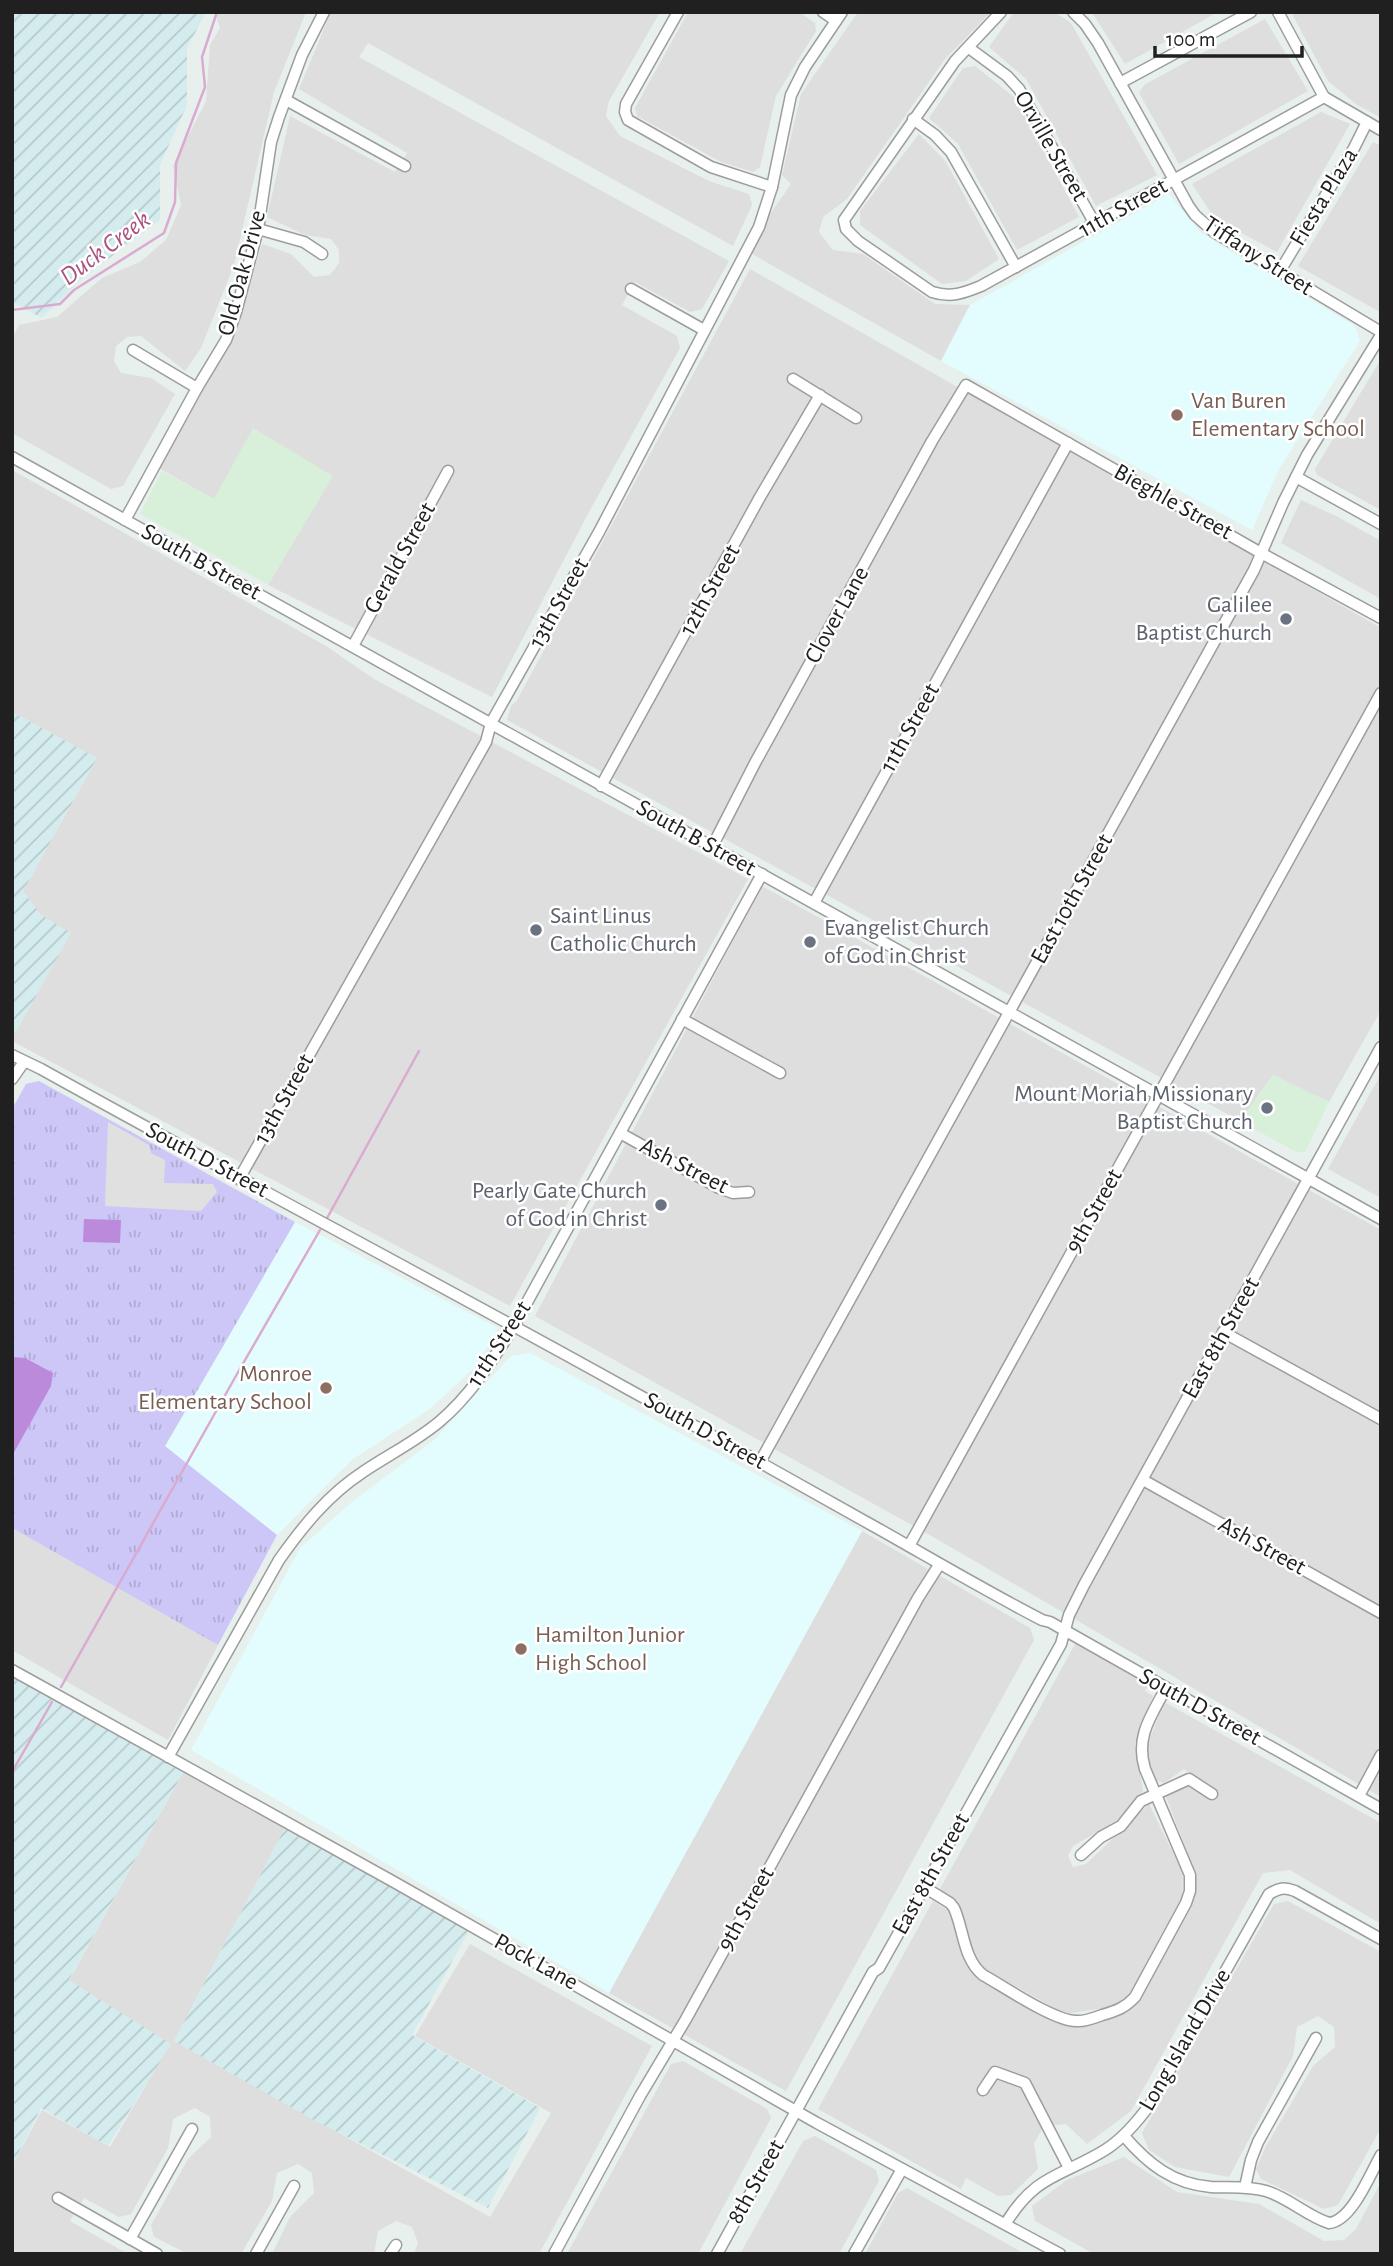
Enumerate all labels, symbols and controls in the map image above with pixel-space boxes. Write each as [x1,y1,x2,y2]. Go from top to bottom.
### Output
scale bar [1155,14,1302,58]
text: 100 m [1166,29,1216,50]
street label: Orville Street [1010,87,1092,205]
street label: Fiesta Plaza [1286,144,1362,250]
street label: 11th Street [1075,174,1172,242]
water label: Duck Creek [55,206,155,290]
street label: Old Oak Drive [214,208,270,338]
street label: Tiffany Street [1199,212,1317,300]
place label: Van Buren Elementary School [1191,389,1365,441]
marker: Van Buren Elementary School [1169,407,1185,423]
street label: Bieghle Street [1110,460,1236,544]
street label: Gerald Street [360,498,440,617]
street label: South B Street [137,519,265,605]
street label: 12th Street [675,540,745,639]
street label: 13th Street [525,554,594,652]
street label: Clover Lane [801,563,873,667]
place label: Galilee Baptist Church [1135,593,1272,645]
marker: Galilee Baptist Church [1278,611,1294,627]
street label: 11th Street [876,679,944,776]
street label: South B Street [632,795,760,881]
street label: East 10th Street [1027,830,1118,968]
place label: Saint Linus Catholic Church [550,904,697,956]
place label: Evangelist Church of God in Christ [824,916,989,968]
marker: Saint Linus Catholic Church [528,922,544,938]
marker: Evangelist Church of God in Christ [802,934,818,950]
street label: 13th Street [250,1050,319,1148]
place label: Mount Moriah Missionary Baptist Church [1014,1082,1253,1134]
marker: Mount Moriah Missionary Baptist Church [1259,1100,1275,1116]
street label: South D Street [142,1118,273,1202]
street label: Ash Street [636,1134,732,1199]
street label: 9th Street [1061,1165,1127,1257]
place label: Pearly Gate Church of God in Christ [472,1179,647,1231]
marker: Pearly Gate Church of God in Christ [653,1197,669,1213]
street label: East 8th Street [1178,1273,1264,1403]
street label: 11th Street [462,1296,536,1391]
place label: Monroe Elementary School [138,1362,312,1414]
marker: Monroe Elementary School [318,1380,334,1396]
street label: South D Street [640,1388,770,1474]
street label: Ash Street [1214,1512,1310,1580]
place label: Hamilton Junior High School [535,1623,685,1675]
marker: Hamilton Junior High School [513,1641,529,1657]
street label: South D Street [1135,1664,1265,1750]
street label: East 8th Street [888,1809,974,1939]
street label: 9th Street [713,1863,779,1955]
street label: Pock Lane [490,1929,582,1995]
street label: Long Island Drive [1135,1965,1235,2115]
street label: 8th Street [723,2136,789,2228]

